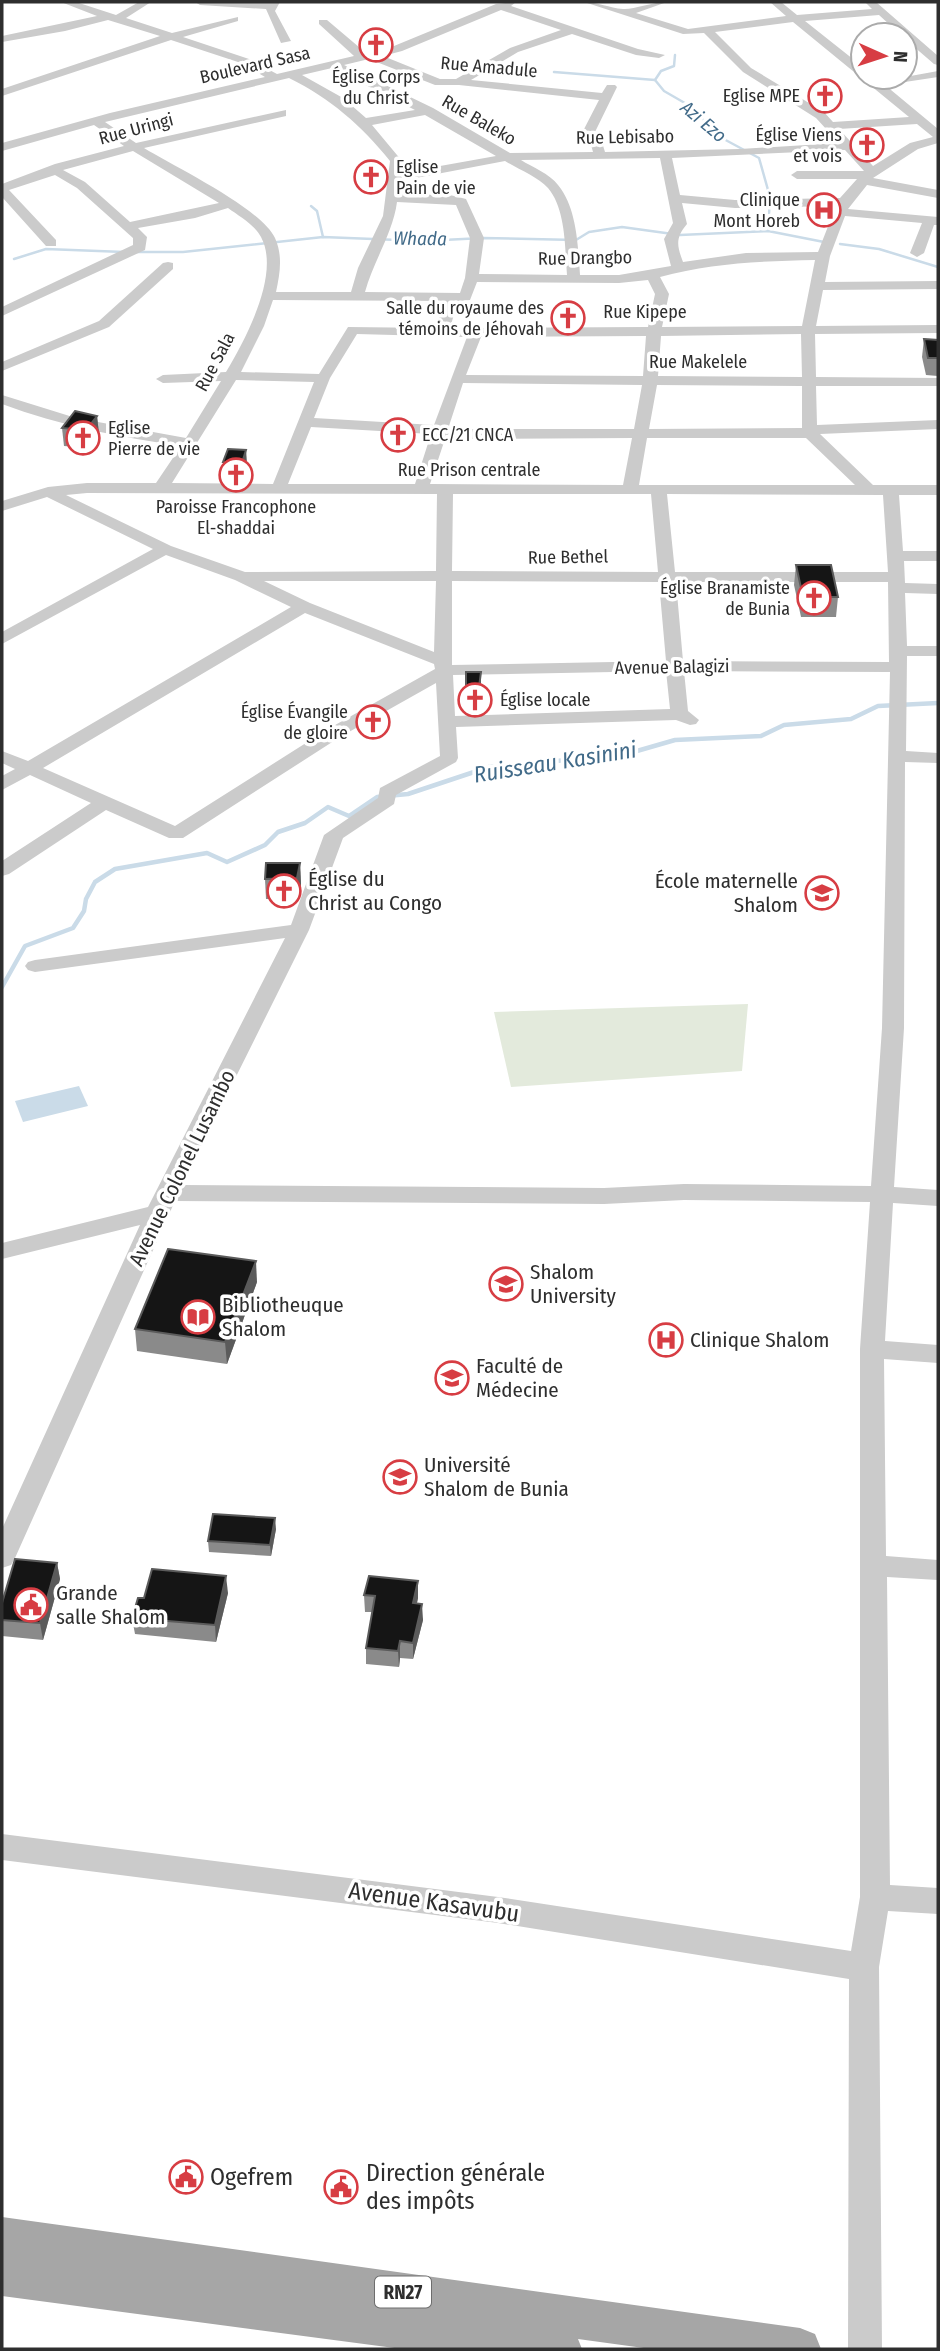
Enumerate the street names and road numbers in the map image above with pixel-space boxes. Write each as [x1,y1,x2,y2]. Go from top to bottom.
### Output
street label: Boulevard Sasa [198,42,312,88]
street label: Rue Amadule [440,52,538,82]
street label: Rue Baleko [438,90,520,150]
street label: Rue Uringi [96,109,176,149]
street label: Rue Lebisabo [576,125,674,149]
street label: Rue Drangbo [538,246,632,270]
street label: Rue Kipepe [603,301,687,323]
street label: Rue Sala [190,329,240,395]
street label: Rue Makelele [649,351,747,373]
street label: Rue Prison centrale [398,459,540,481]
street label: Rue Bethel [528,545,608,569]
street label: Avenue Balagizi [614,655,730,679]
street label: Avenue Colonel Lusambo [123,1066,241,1270]
street label: Avenue Kasavubu [347,1876,521,1928]
road number: RN27 [375,2276,431,2308]

